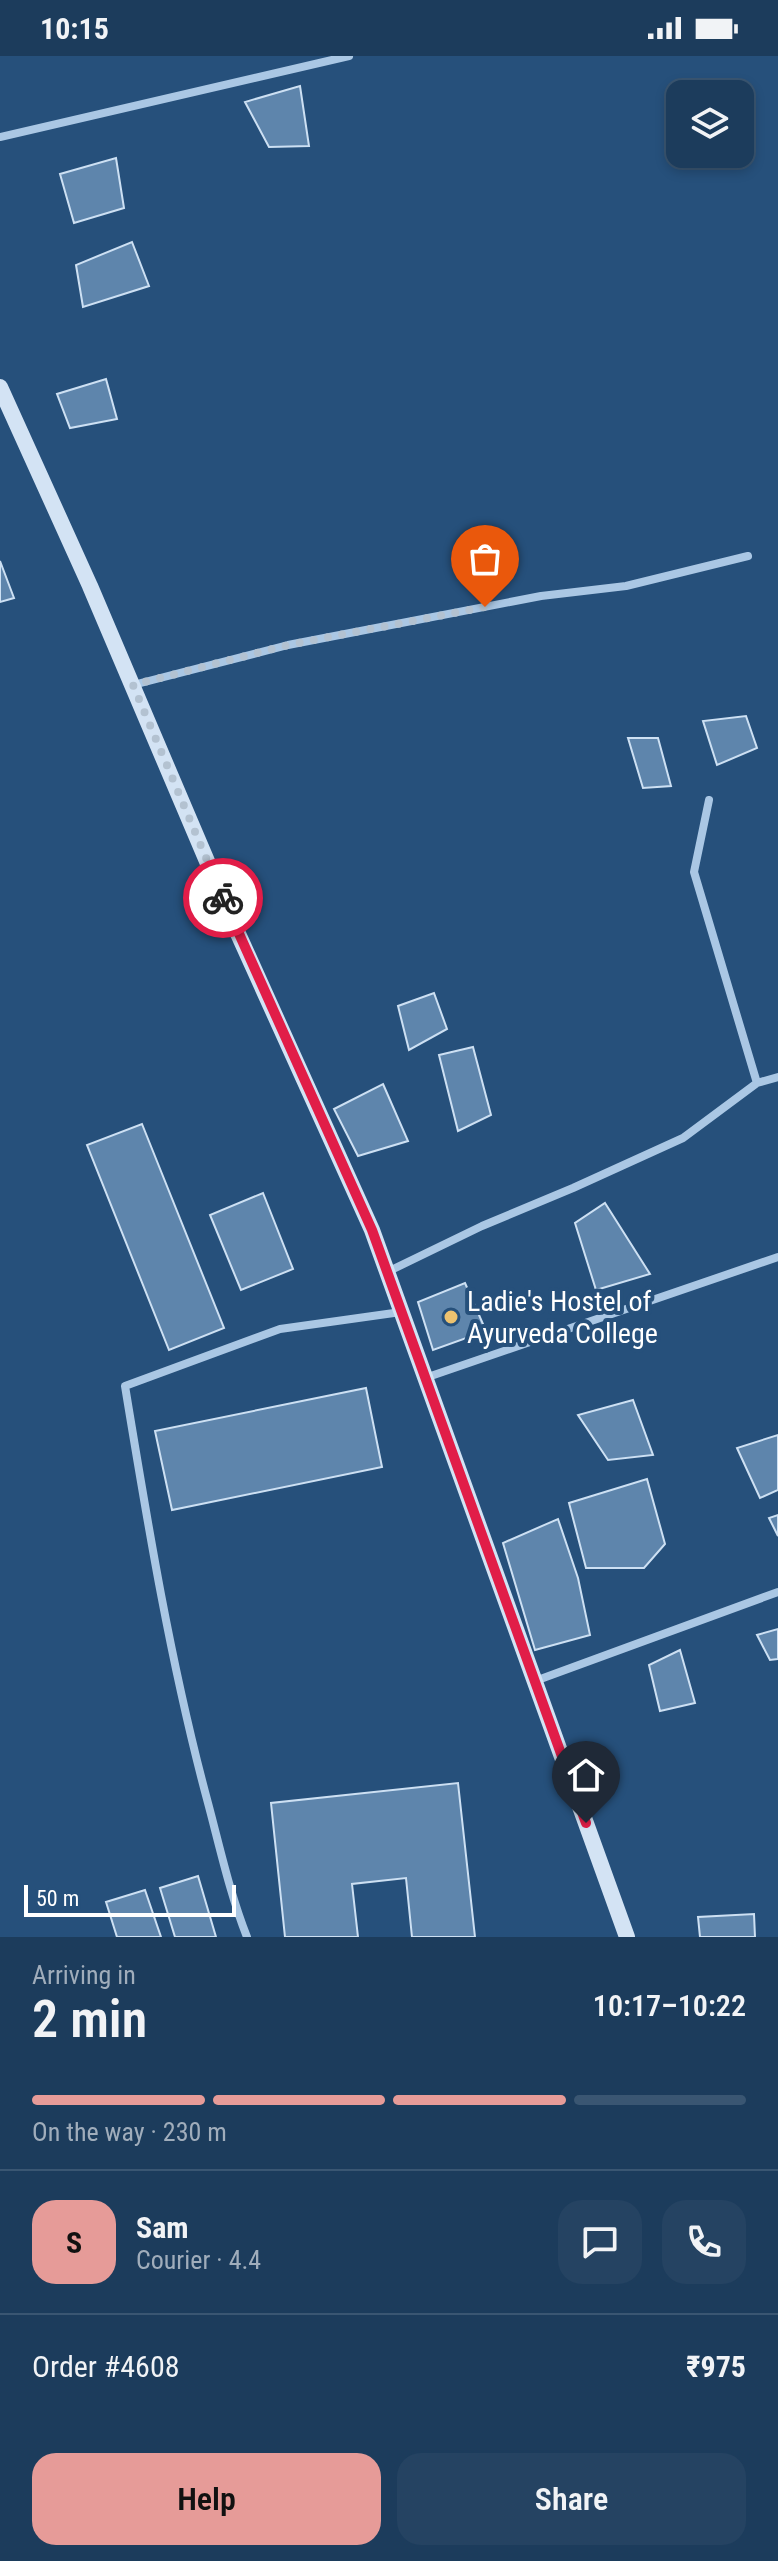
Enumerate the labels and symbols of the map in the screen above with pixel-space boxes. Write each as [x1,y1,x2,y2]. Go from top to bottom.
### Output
pin [451,525,519,607]
courier [183,858,263,938]
place label: Ladie's Hostel of Ayurveda College [467,1285,658,1350]
marker: Ladie's Hostel of Ayurveda College [442,1308,460,1326]
pin [552,1741,620,1823]
scale bar [24,1881,236,1917]

